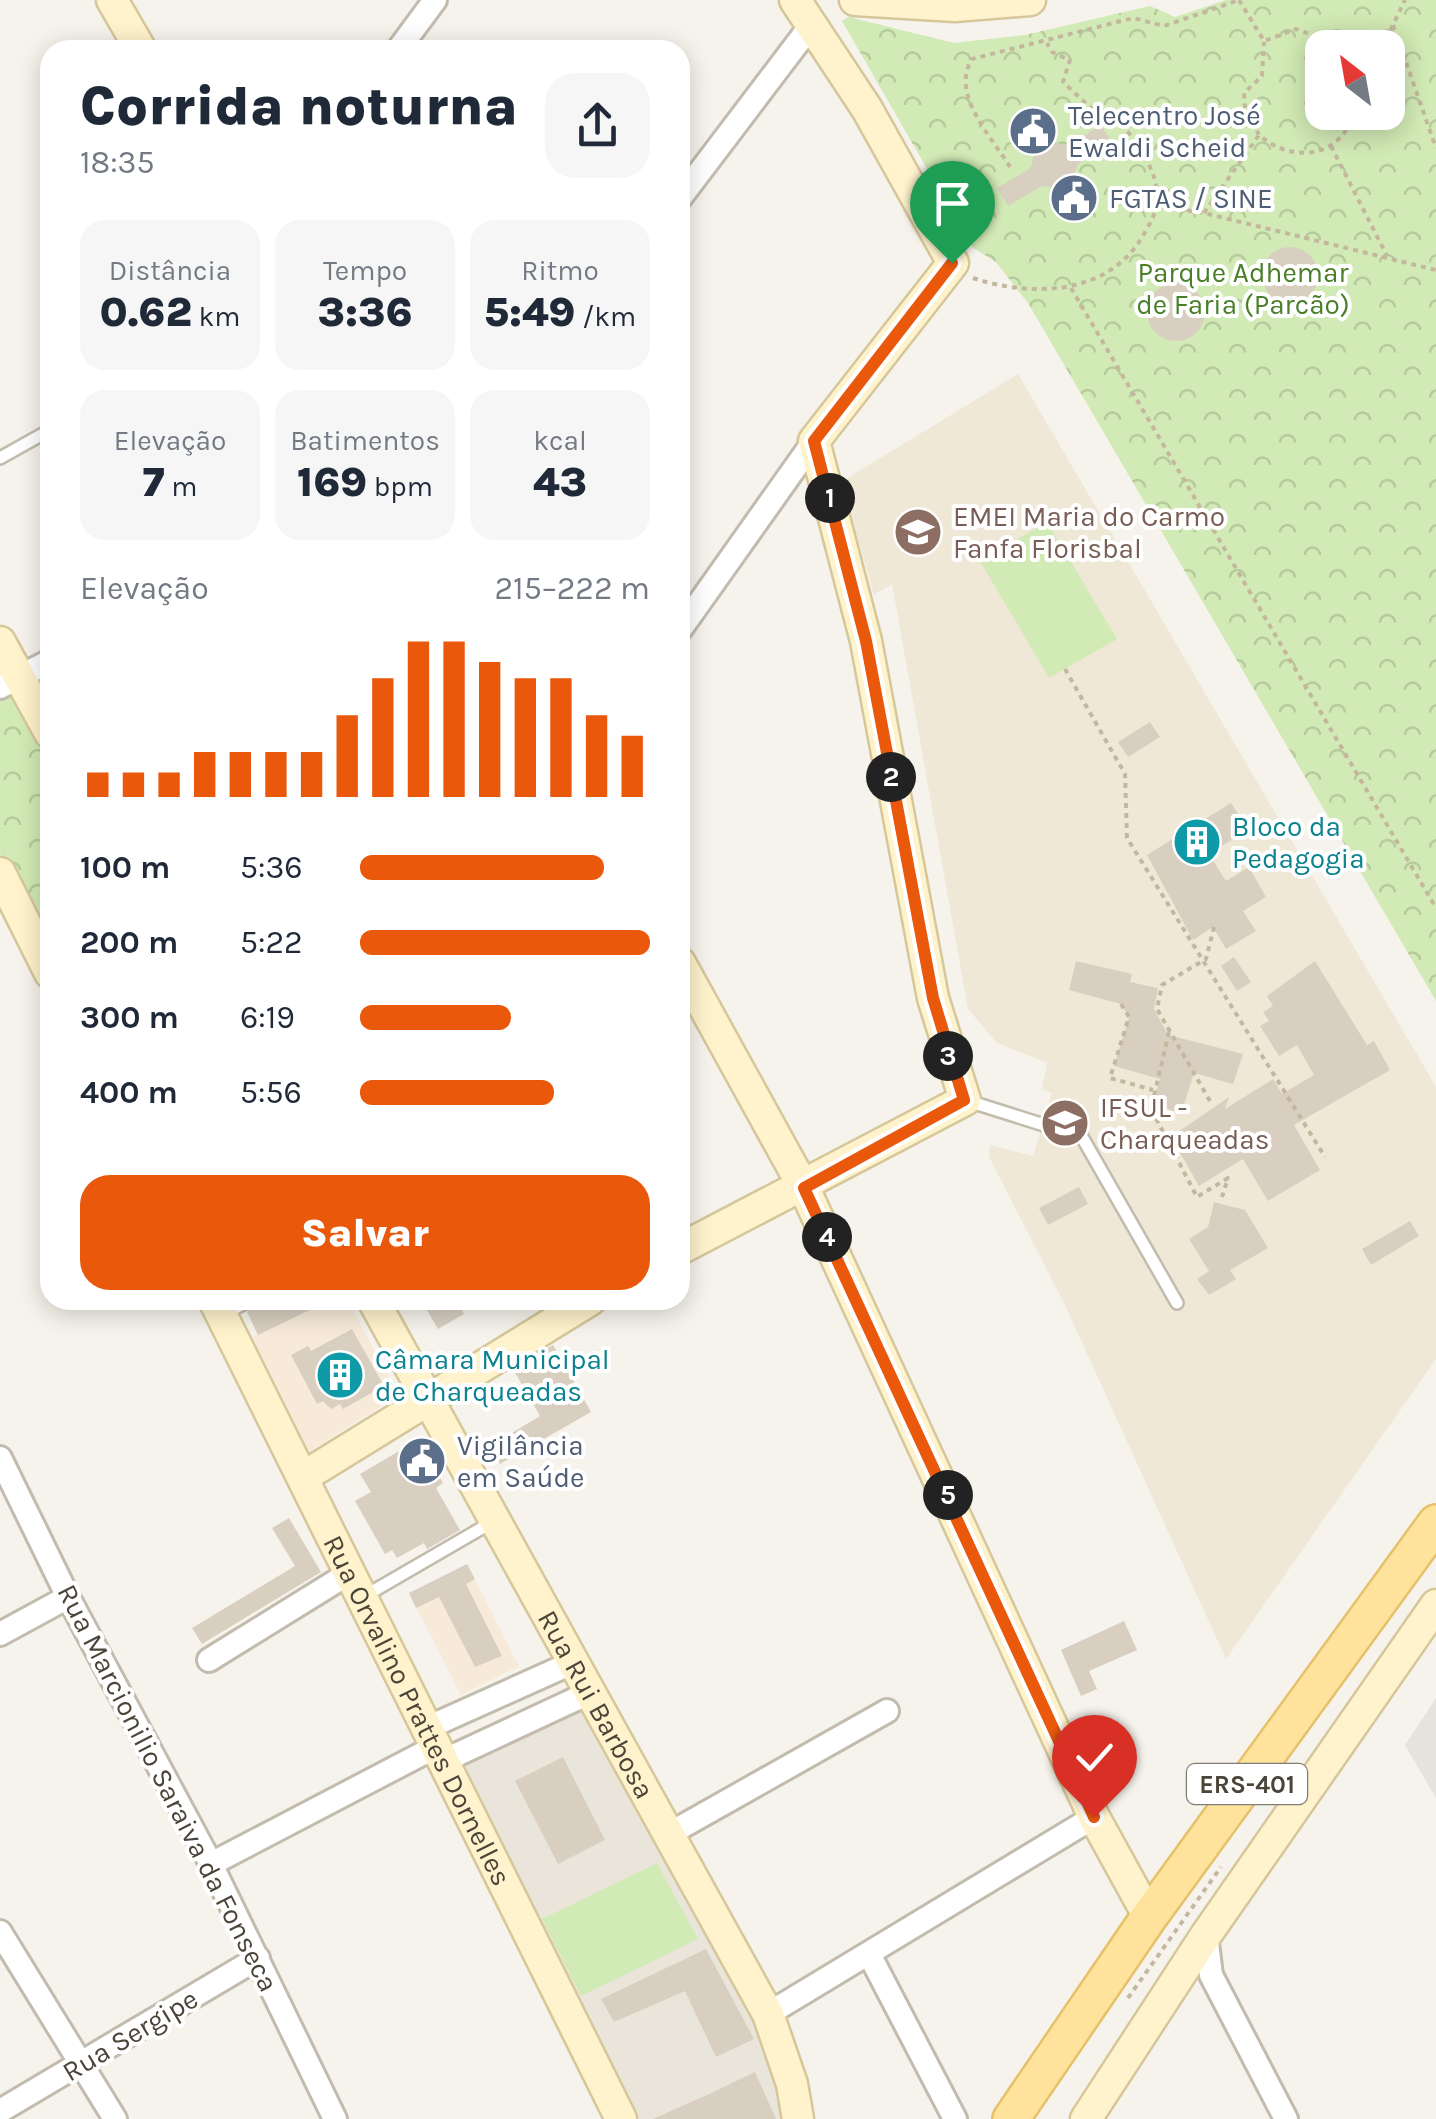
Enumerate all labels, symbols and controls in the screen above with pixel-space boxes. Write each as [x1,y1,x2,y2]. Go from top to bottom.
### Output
north arrow [1305,30,1405,130]
map controls [1305,30,1405,130]
button: share [545,73,650,178]
text: Corrida noturna [80,74,518,138]
place label: Telecentro José Ewaldi Scheid [1068,99,1261,164]
public building icon: Telecentro José Ewaldi Scheid [1007,105,1059,157]
text: 18:35 [80,144,155,181]
pin [910,161,995,264]
public building icon: FGTAS / SINE [1048,172,1100,224]
icon: arrive [925,176,980,231]
place label: FGTAS / SINE [1109,182,1273,215]
text: Distância [109,254,231,287]
text: Tempo [323,254,407,287]
text: Ritmo [521,254,599,287]
park label: Parque Adhemar de Faria (Parcão) [1136,256,1350,321]
text: 0.62 [99,287,192,337]
text: 3:36 [317,287,413,337]
text: 5:49 [484,287,576,337]
text: km [192,300,241,333]
text: /km [576,300,636,333]
text: Elevação [114,424,226,457]
text: Batimentos [290,424,440,457]
text: kcal [533,424,587,457]
text: 7 [143,457,165,507]
text: 169 [297,457,367,507]
text: 43 [533,457,587,507]
text: m [165,470,198,503]
text: bpm [367,470,433,503]
pin: 1 [805,473,855,523]
text: 1 [825,481,835,514]
place label: EMEI Maria do Carmo Fanfa Florisbal [953,500,1225,565]
school or university icon: EMEI Maria do Carmo Fanfa Florisbal [892,506,944,558]
text: Elevação [80,570,209,607]
text: 215–222 m [495,570,650,607]
pin: 2 [866,752,916,802]
text: 2 [883,760,899,793]
place label: Bloco da Pedagogia [1232,810,1365,875]
building icon: Bloco da Pedagogia [1171,816,1223,868]
text: 100 m [80,849,170,886]
text: 5:36 [240,849,303,886]
text: 200 m [80,924,178,961]
text: 5:22 [240,924,303,961]
text: 300 m [80,999,179,1036]
text: 6:19 [240,999,295,1036]
pin: 3 [923,1031,973,1081]
text: 3 [939,1039,957,1072]
text: 400 m [80,1074,178,1111]
text: 5:56 [240,1074,302,1111]
place label: IFSUL - Charqueadas [1100,1091,1269,1156]
school or university icon: IFSUL - Charqueadas [1039,1097,1091,1149]
button: Salvar [80,1175,650,1290]
pin: 4 [802,1212,852,1262]
text: 4 [819,1220,835,1253]
place label: Câmara Municipal de Charqueadas [375,1343,610,1408]
building icon: Câmara Municipal de Charqueadas [314,1349,366,1401]
place label: Vigilância em Saúde [457,1429,584,1494]
public building icon: Vigilância em Saúde [396,1435,448,1487]
pin: 5 [923,1470,973,1520]
text: 5 [940,1478,956,1511]
street label: Rua Orvalino Prattes Dornelles [317,1530,519,1891]
street label: Rua Marcionilio Saraiva da Fonseca [50,1579,286,1997]
street label: Rua Rui Barbosa [531,1604,662,1804]
pin [1052,1715,1137,1818]
icon: check [1067,1730,1122,1785]
road number: ERS-401 [1187,1764,1307,1804]
street label: Rua Sergipe [56,1982,204,2088]

